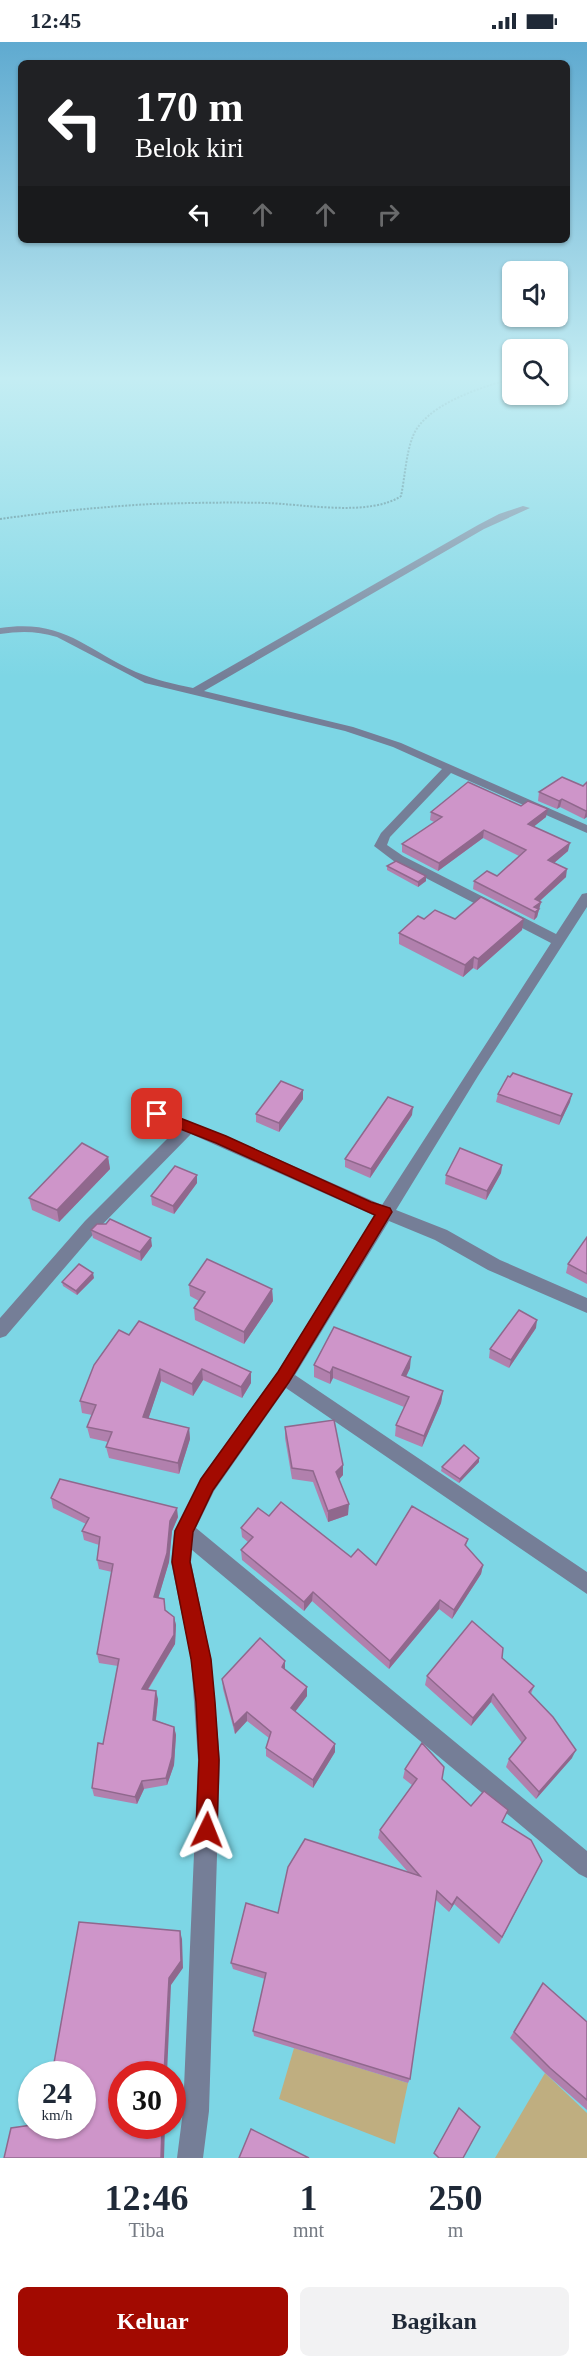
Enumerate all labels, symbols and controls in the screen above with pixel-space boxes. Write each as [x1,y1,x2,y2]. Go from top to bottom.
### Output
text: 12:45 [30,8,81,33]
icon: left [36,84,114,162]
text: 170 m [135,84,244,130]
text: Belok kiri [135,133,244,163]
icon: left [183,198,216,231]
icon: ahead [246,198,279,231]
icon: ahead [309,198,342,231]
icon: right [372,198,405,231]
map controls [502,261,568,405]
button: sound [502,261,568,327]
button: search [502,339,568,405]
pin [131,1088,182,1139]
icon: arrive [140,1097,173,1130]
position arrow [175,1798,239,1862]
speed limit sign: 30 [108,2061,186,2139]
text: 24 [42,2076,72,2109]
text: km/h [42,2107,72,2123]
text: 12:46 [104,2178,188,2218]
text: 1 [300,2178,318,2218]
text: 250 [429,2178,483,2218]
text: Tiba [128,2219,164,2241]
text: mnt [293,2219,324,2241]
text: m [448,2219,463,2241]
button: Keluar [18,2287,288,2356]
button: Bagikan [300,2287,569,2356]

